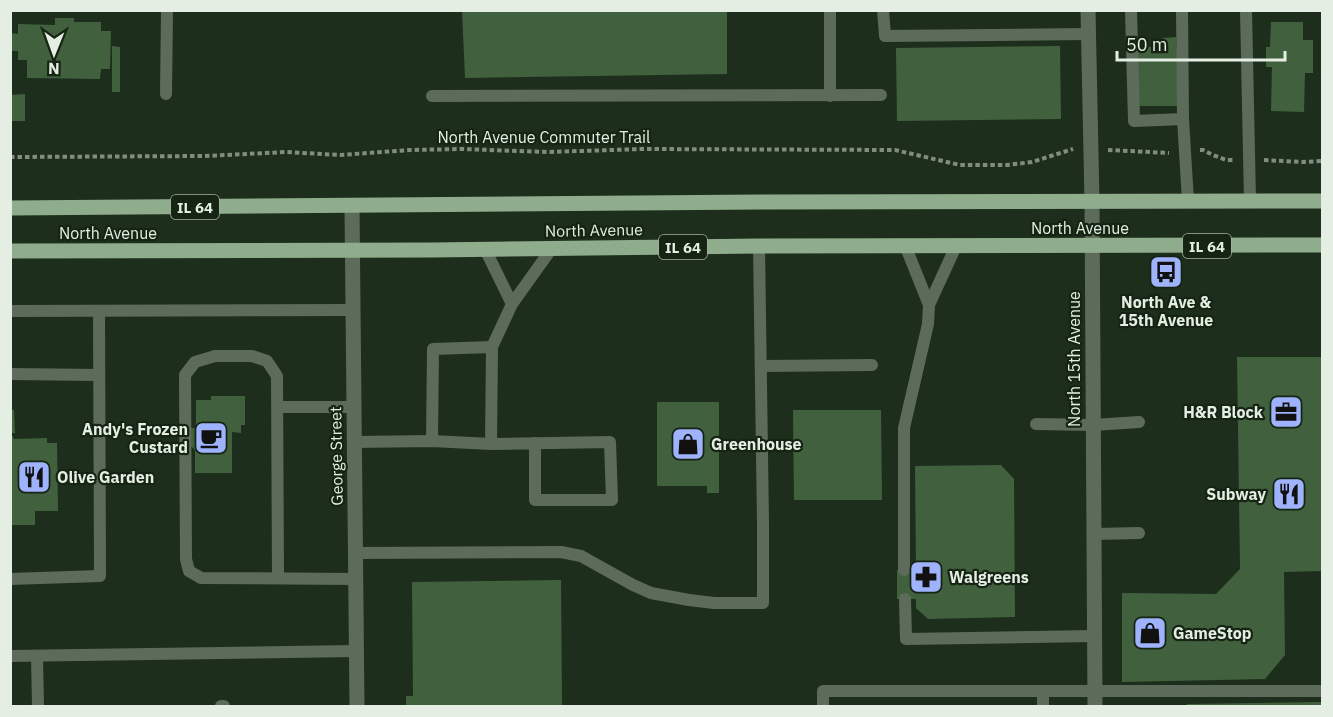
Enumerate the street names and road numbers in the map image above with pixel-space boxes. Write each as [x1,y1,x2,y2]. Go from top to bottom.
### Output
street label: North Avenue Commuter Trail [438,127,650,147]
road number: IL 64 [171,195,219,219]
street label: North Avenue [1031,218,1129,238]
street label: North Avenue [545,219,643,241]
street label: North Avenue [59,223,157,243]
road number: IL 64 [1183,234,1231,258]
road number: IL 64 [659,235,707,259]
street label: North 15th Avenue [1064,291,1084,427]
street label: George Street [325,406,347,506]

